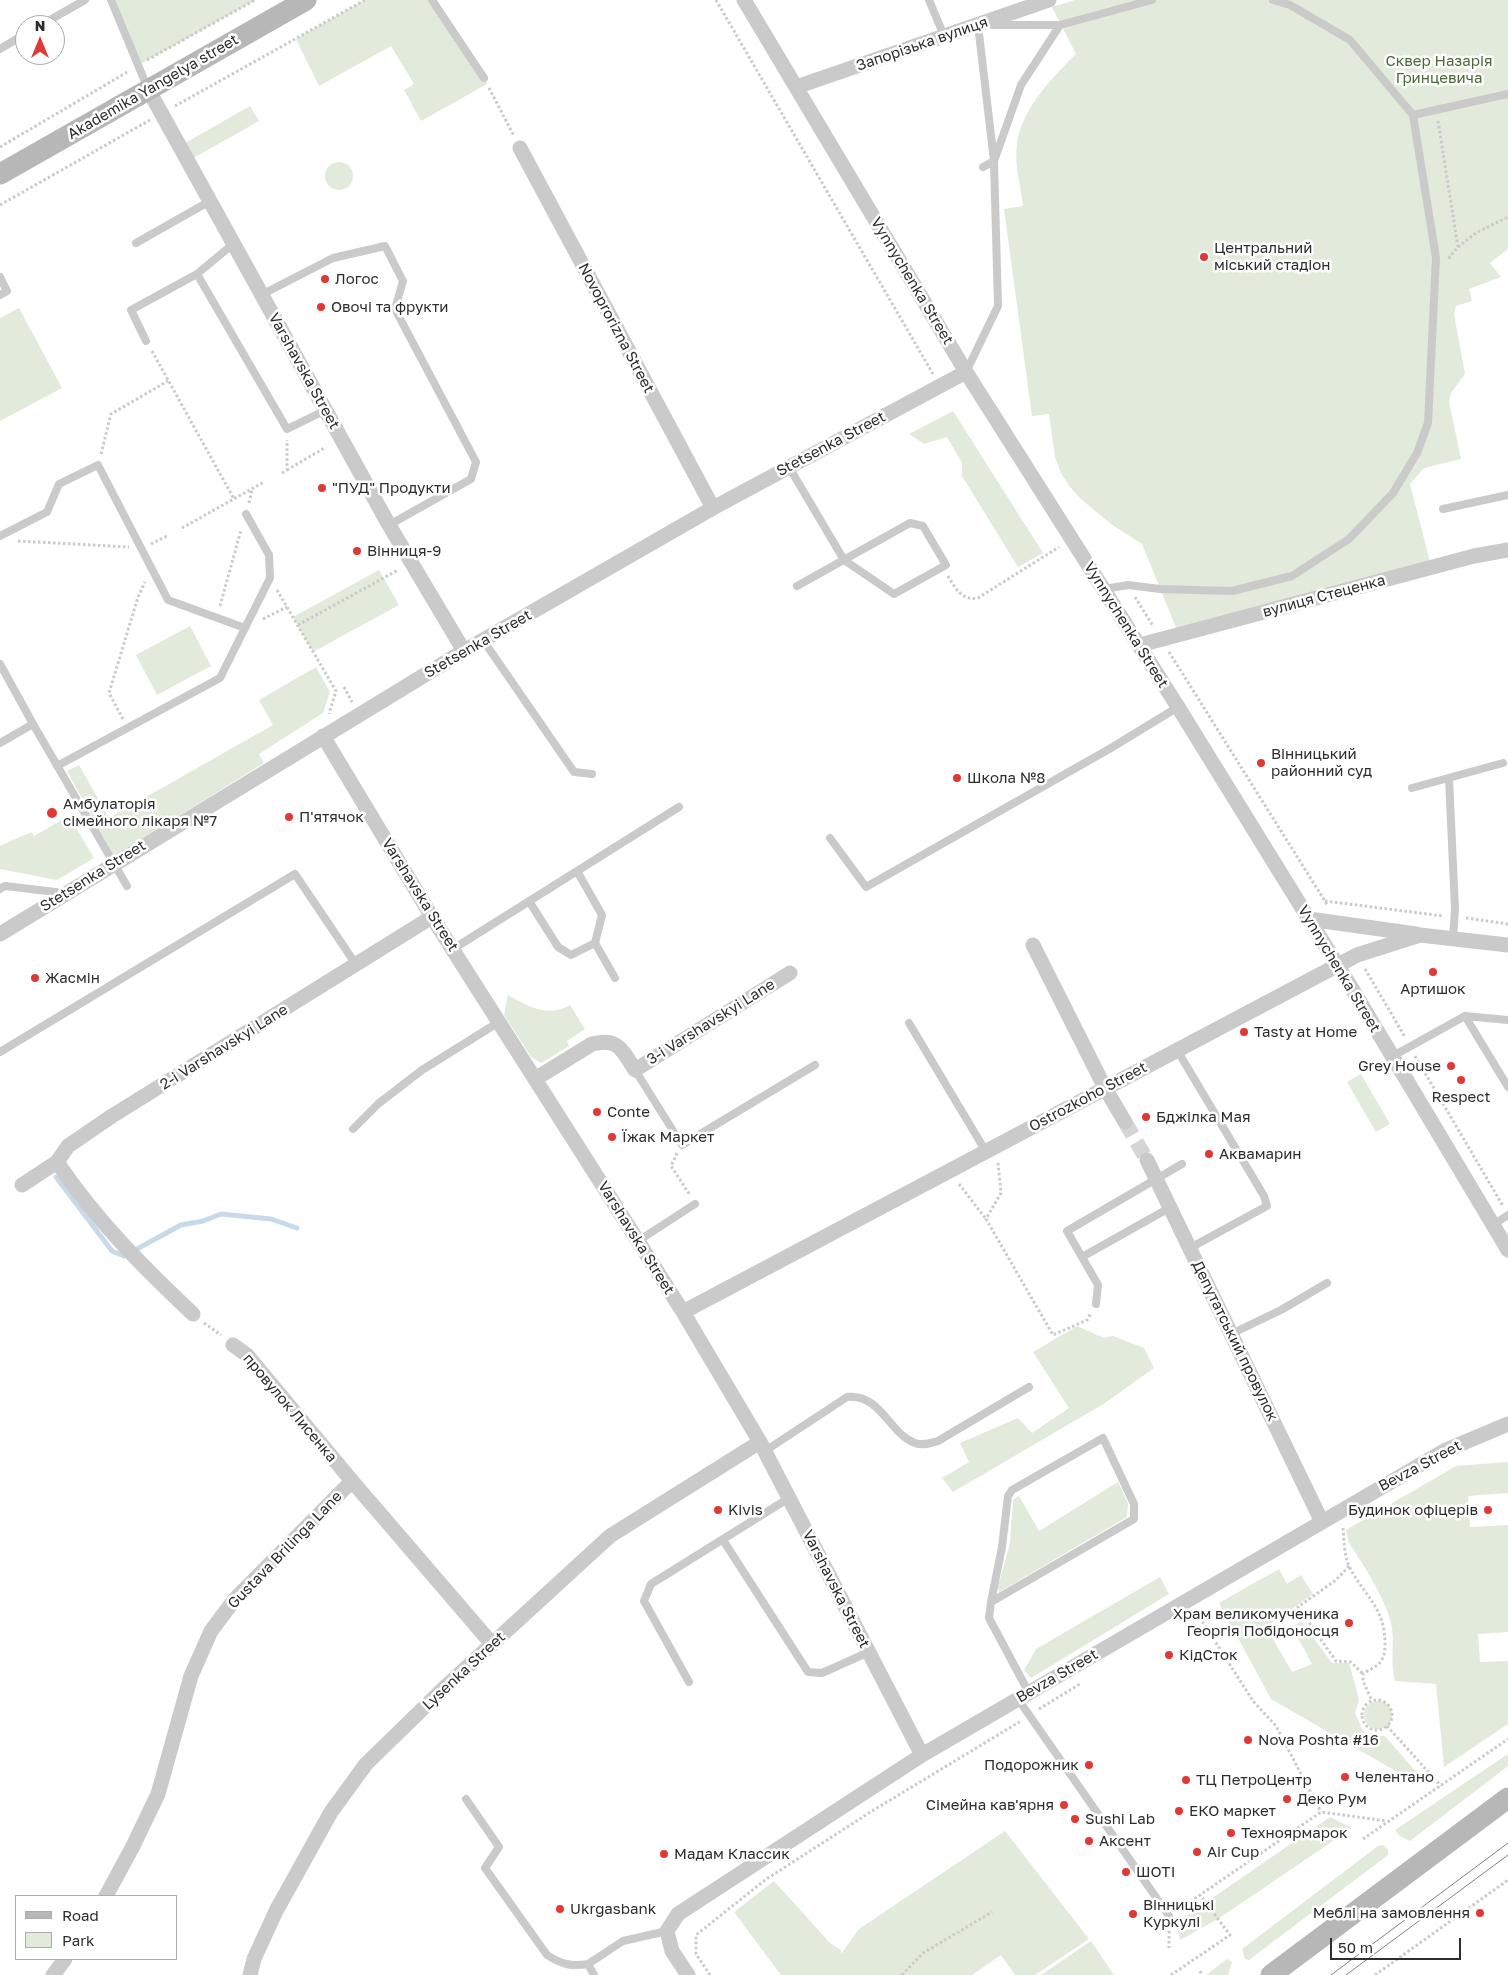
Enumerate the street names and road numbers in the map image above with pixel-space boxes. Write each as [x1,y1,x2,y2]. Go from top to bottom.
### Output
street label: Запорізька вулиця [854,13,990,75]
street label: Akademika Yangelya street [64,31,242,143]
street label: Vynnychenka Street [867,214,957,348]
street label: Novoprorizna Street [574,260,658,396]
street label: Varshavska Street [265,310,343,432]
street label: Stetsenka Street [773,408,889,480]
street label: Vynnychenka Street [1080,559,1172,691]
street label: вулиця Стеценка [1261,571,1387,621]
street label: Stetsenka Street [421,606,535,682]
street label: Varshavska Street [378,835,462,955]
street label: Stetsenka Street [37,836,149,916]
street label: Vynnychenka Street [1294,902,1384,1036]
street label: 3-i Varshavskyi Lane [644,975,778,1069]
street label: 2-i Varshavskyi Lane [157,1000,291,1094]
street label: Ostrozkoho Street [1026,1058,1150,1136]
street label: Varshavska Street [594,1178,678,1298]
street label: Депутатський провулок [1188,1258,1282,1424]
street label: провулок Лисенка [239,1350,341,1466]
street label: Bevza Street [1376,1437,1464,1495]
street label: Gustava Brilinga Lane [224,1487,346,1613]
street label: Varshavska Street [798,1527,874,1651]
street label: Lysenka Street [419,1628,509,1714]
street label: Bevza Street [1013,1645,1101,1707]

